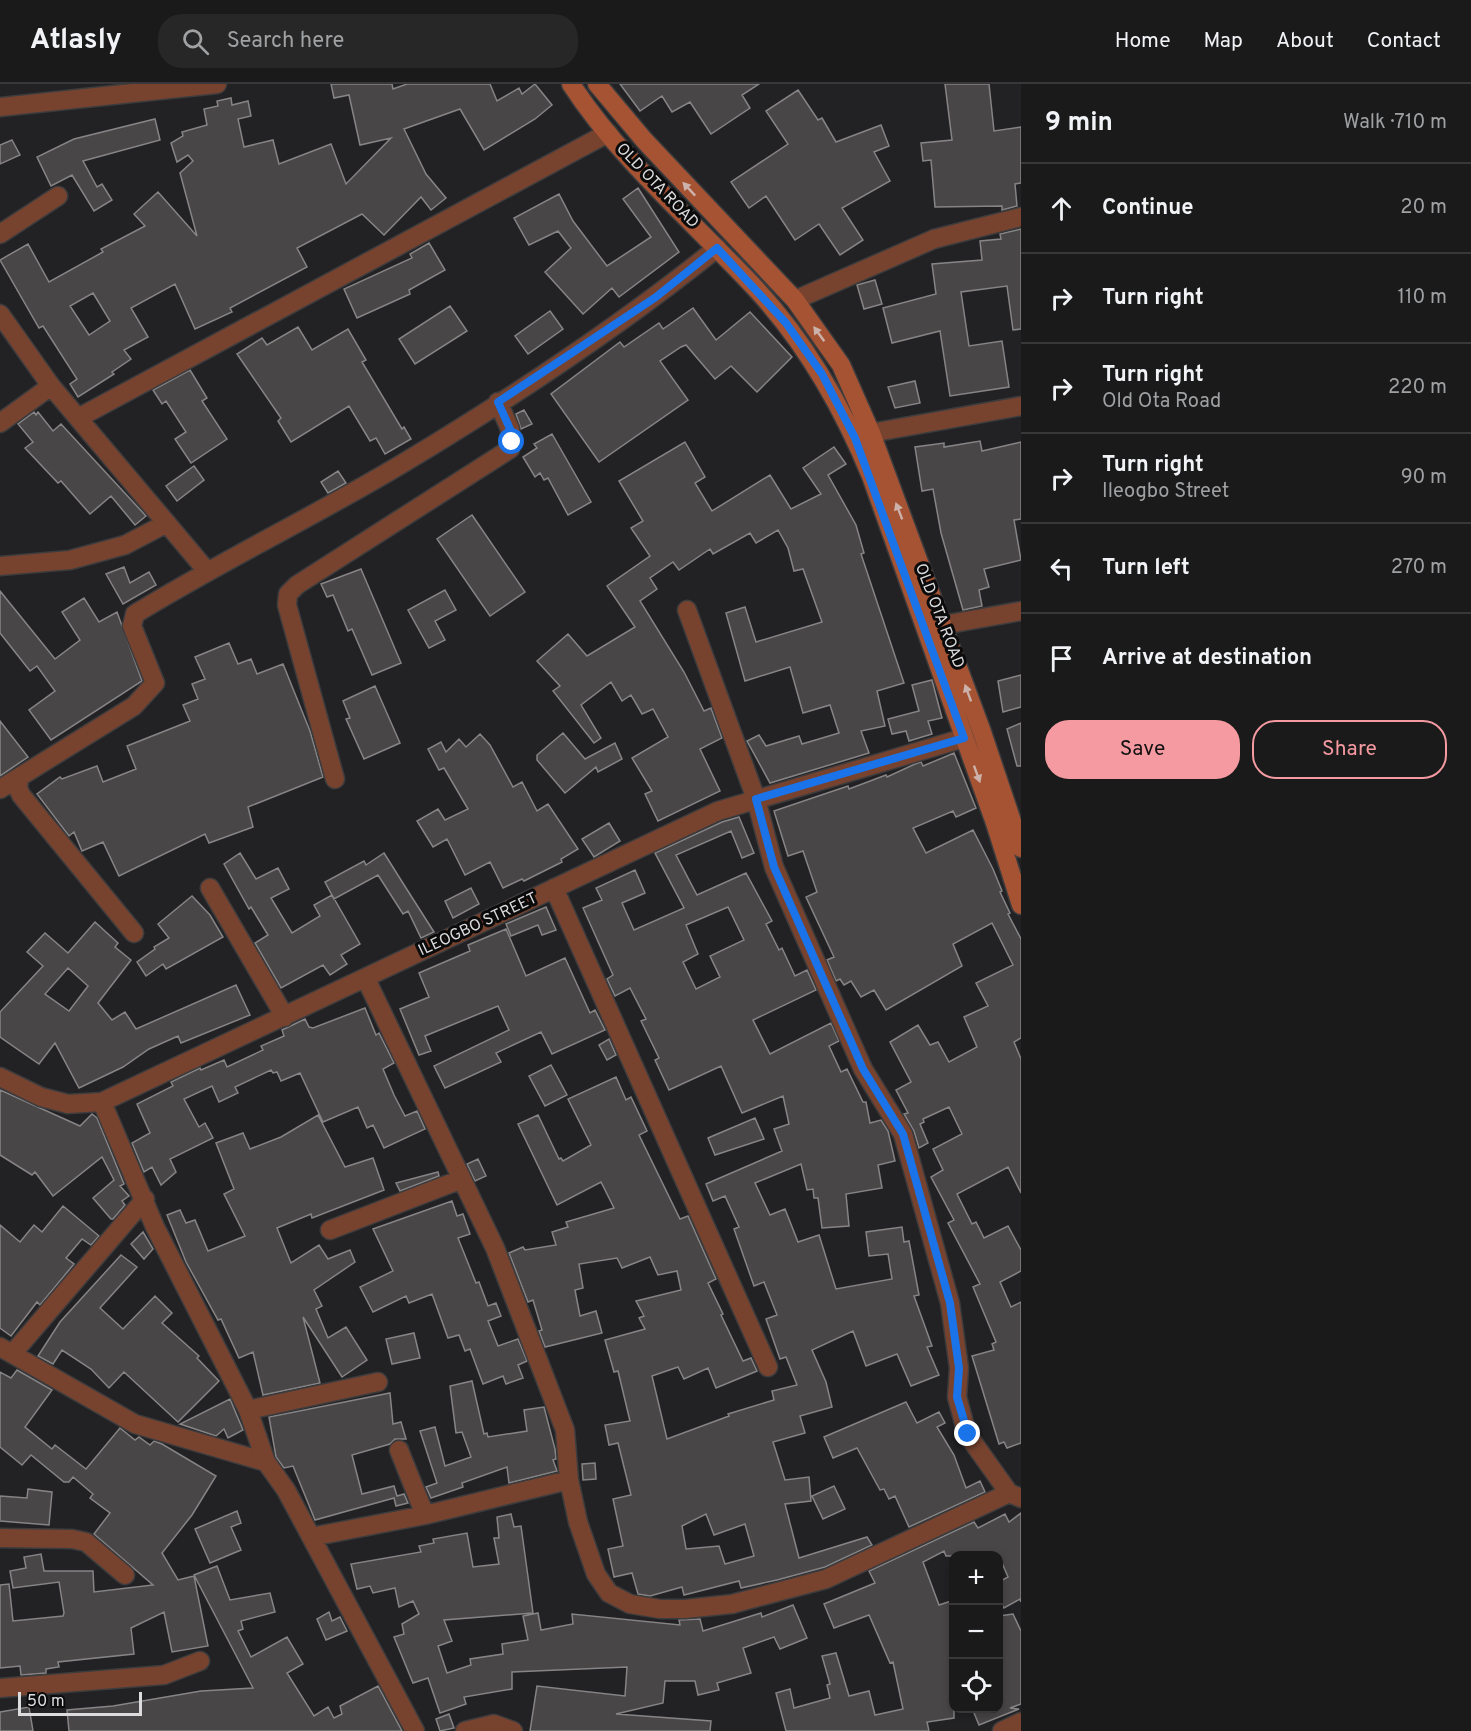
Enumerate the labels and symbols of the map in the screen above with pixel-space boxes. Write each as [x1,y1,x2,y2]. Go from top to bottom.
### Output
street label: OLD OTA ROAD [611,139,703,233]
one-way arrow [683,182,697,196]
one-way arrow [813,327,825,343]
route start [498,428,524,454]
one-way arrow [894,501,904,519]
street label: OLD OTA ROAD [910,561,968,671]
one-way arrow [962,684,972,702]
one-way arrow [973,766,983,784]
street label: ILEOGBO STREET [415,889,541,961]
route end [954,1420,980,1446]
scale bar [18,1689,142,1716]

